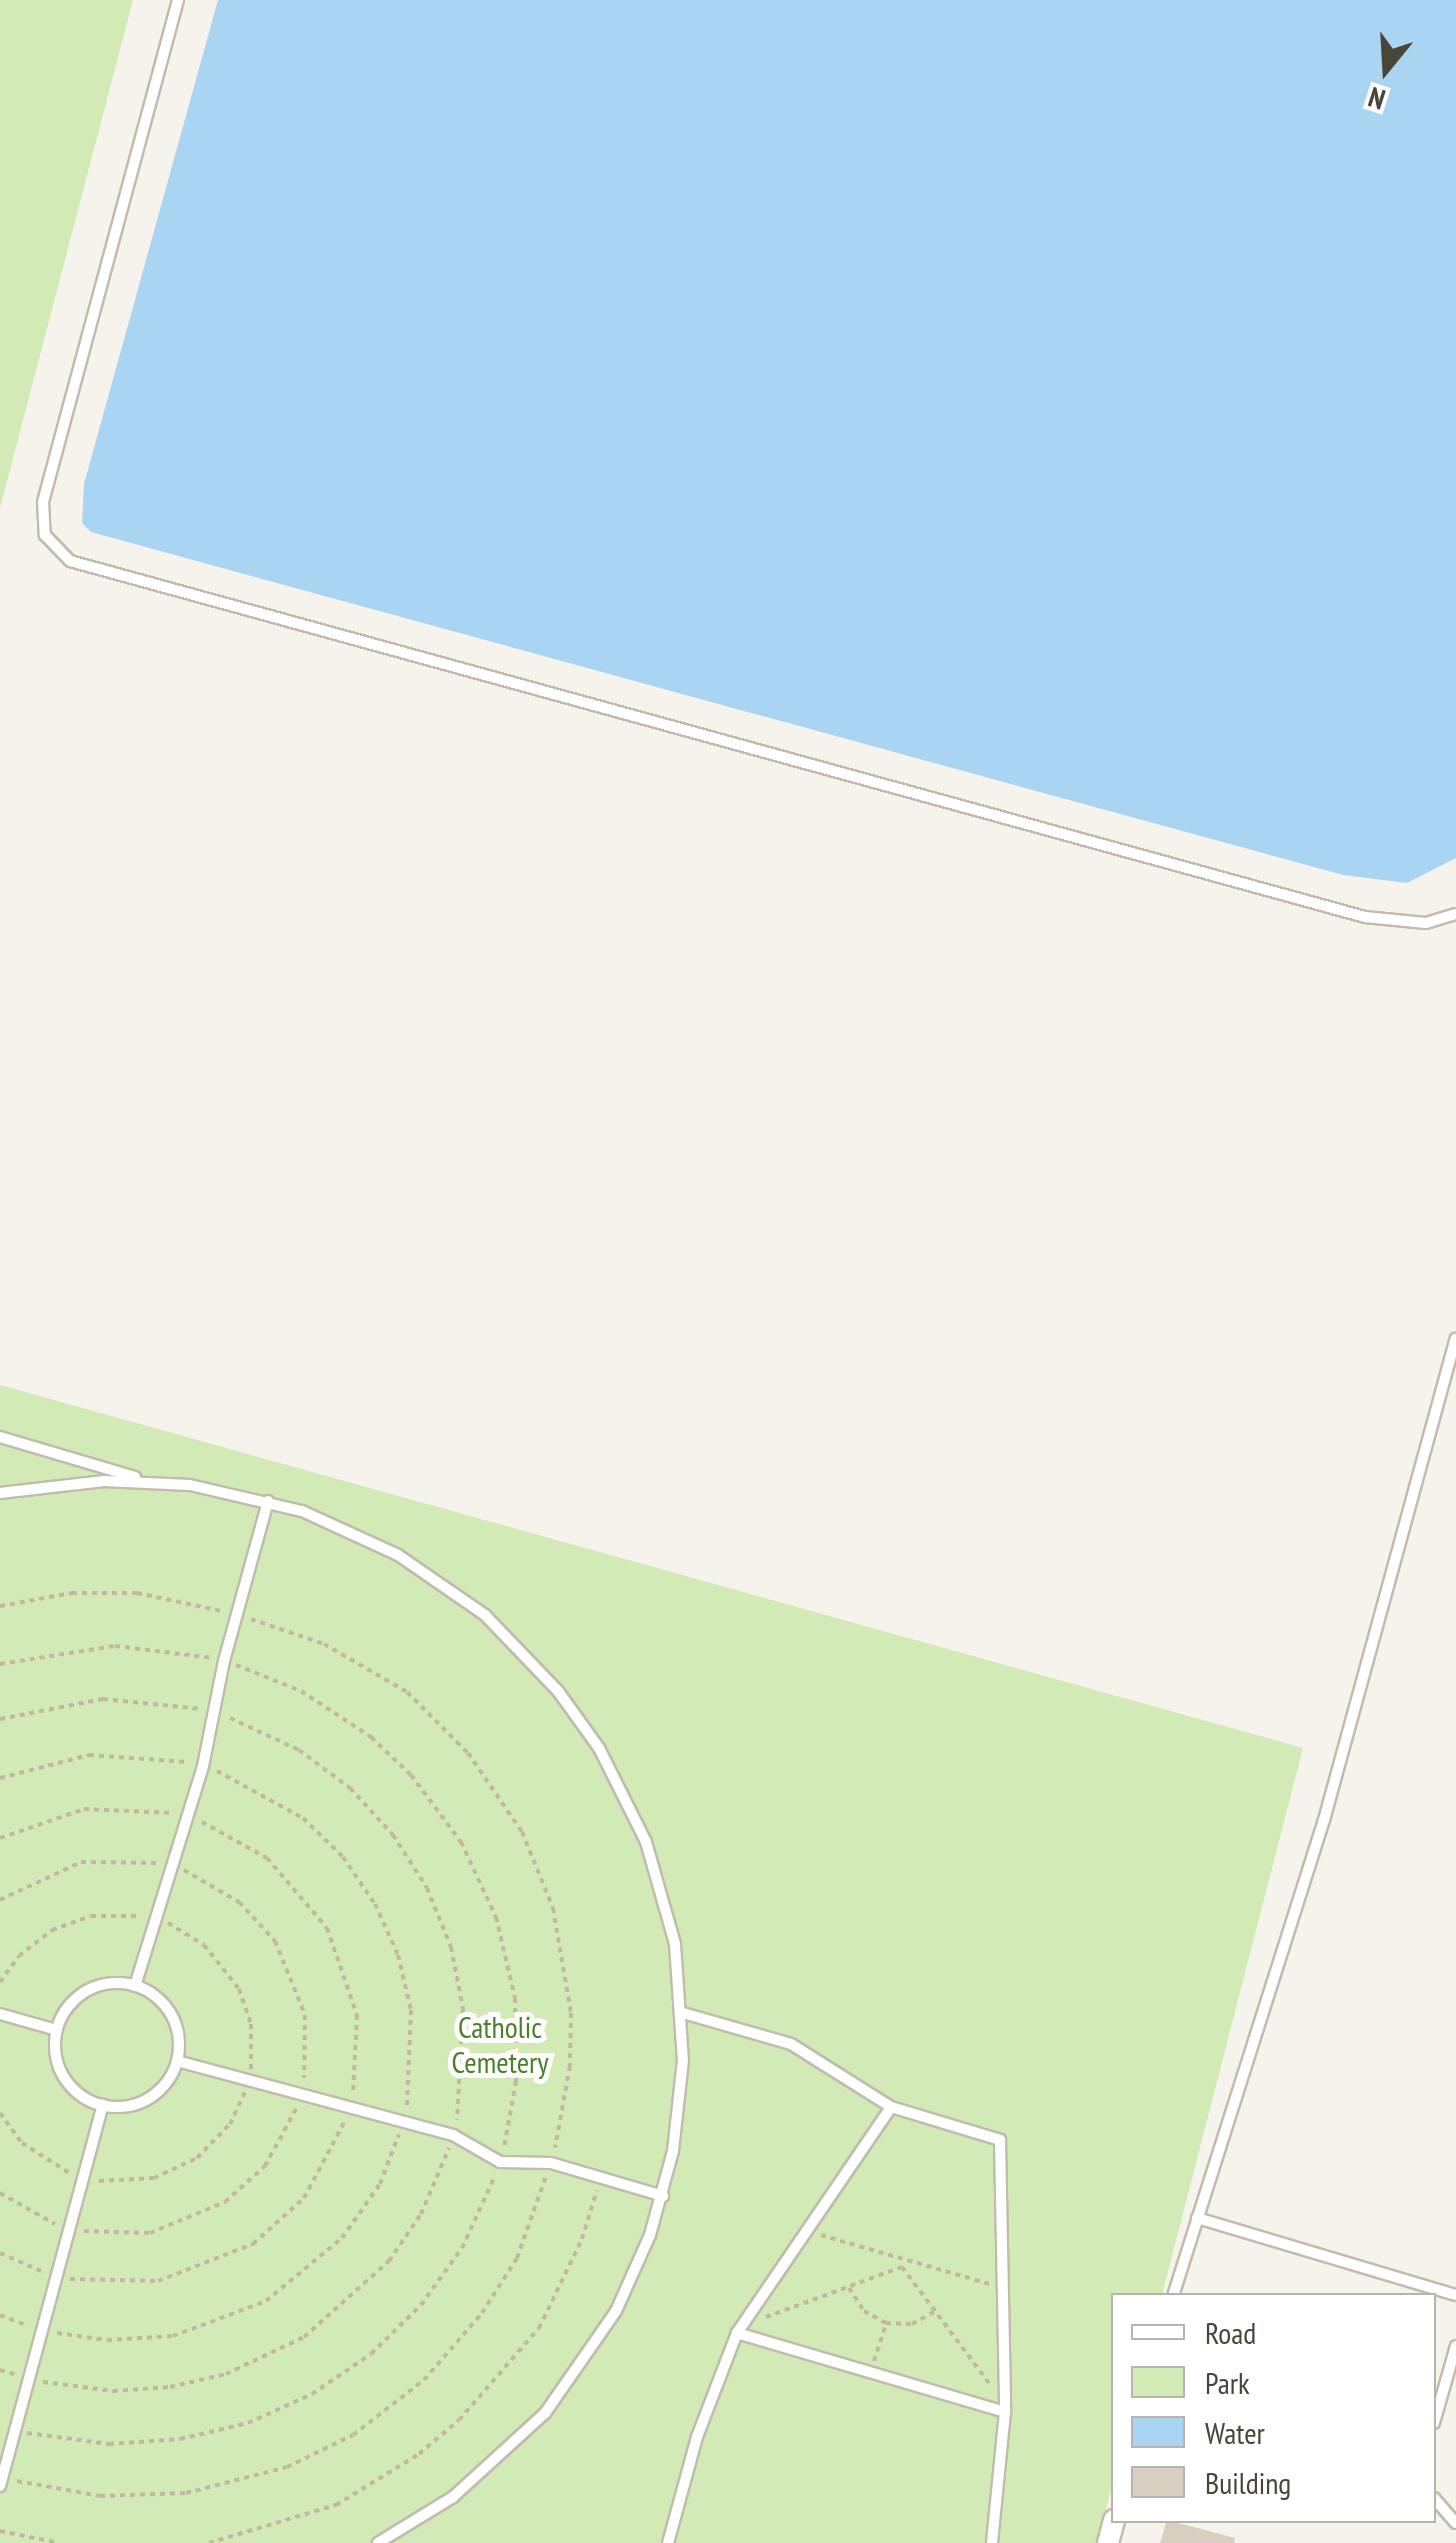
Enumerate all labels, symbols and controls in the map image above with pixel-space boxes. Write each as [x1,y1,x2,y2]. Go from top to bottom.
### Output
north arrow [1336,20,1436,120]
text: N [1364,79,1389,119]
park label: Catholic Cemetery [451,2009,549,2080]
legend [1111,2293,1436,2523]
text: Road [1205,2313,1256,2352]
text: Park [1205,2363,1250,2402]
text: Water [1205,2413,1265,2452]
text: Building [1205,2463,1291,2502]

